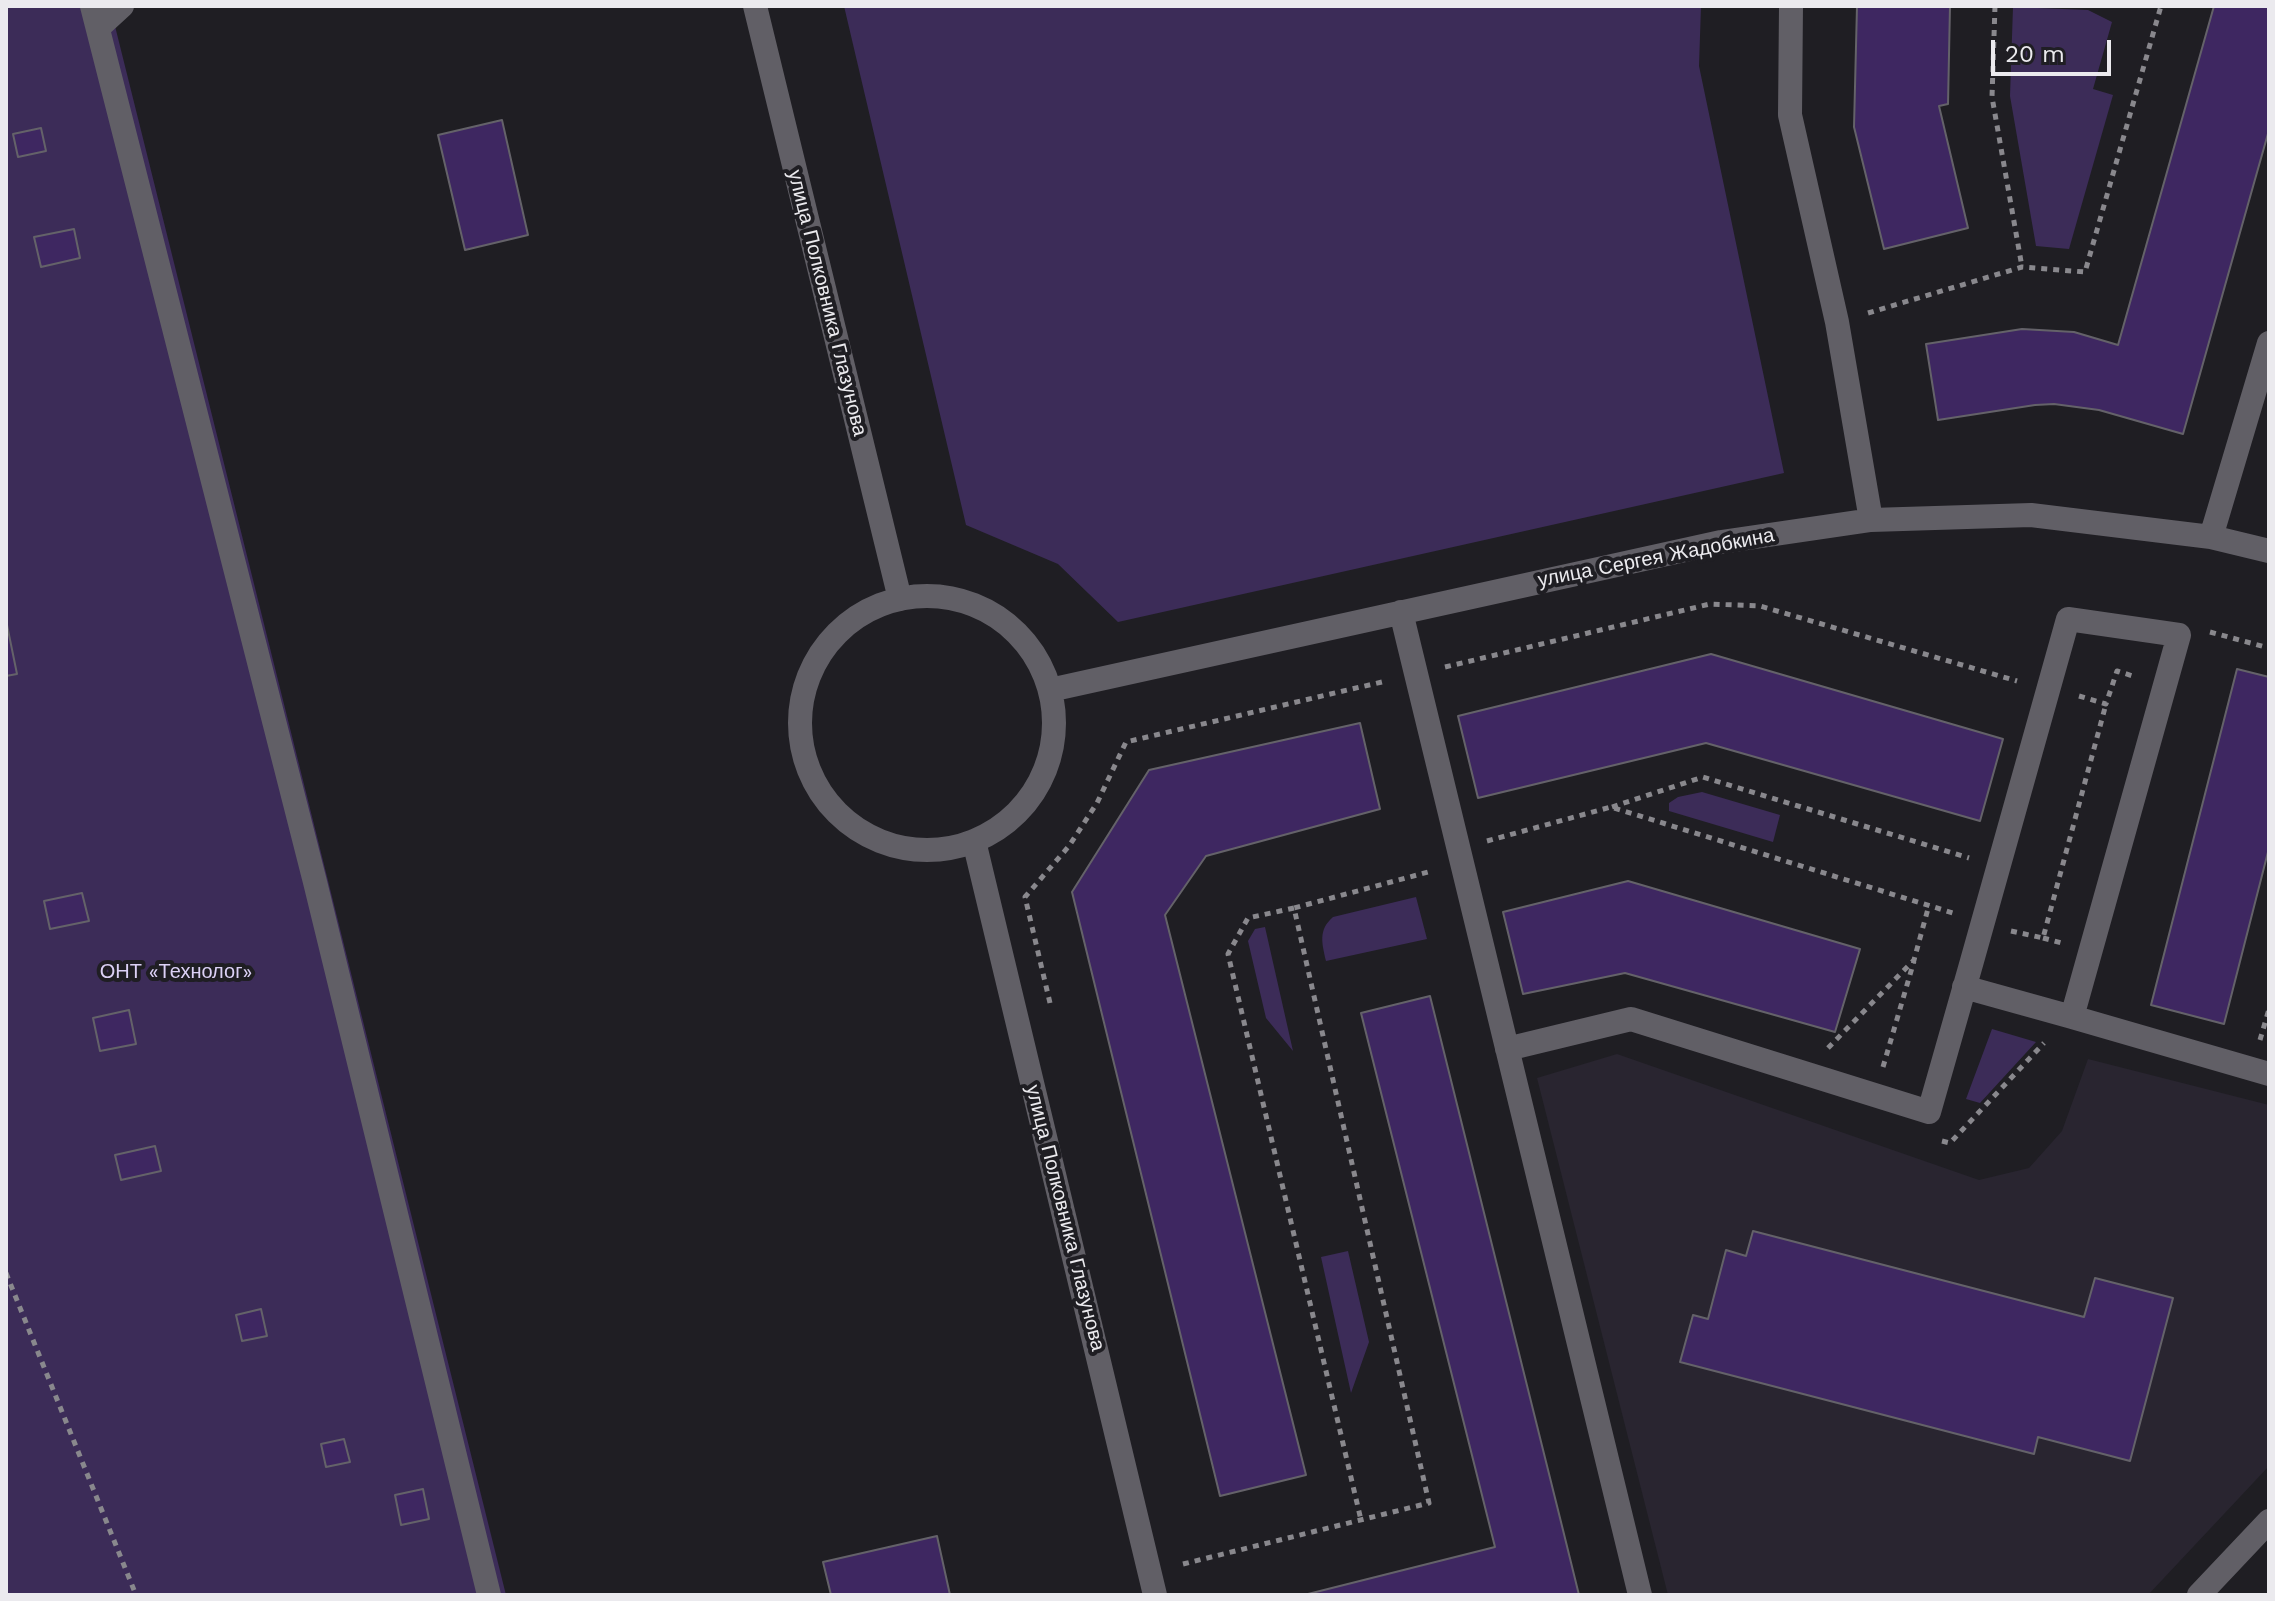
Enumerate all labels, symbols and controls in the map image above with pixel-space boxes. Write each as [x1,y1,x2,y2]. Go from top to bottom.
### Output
scale bar [1995,24,2115,74]
text: 20 m [2005,40,2065,68]
street label: улица Полковника Глазунова [782,167,872,439]
street label: улица Сергея Жадобкина [1536,523,1776,593]
park label: ОНТ «Технолог» [100,960,252,984]
street label: улица Полковника Глазунова [1020,1082,1110,1354]

